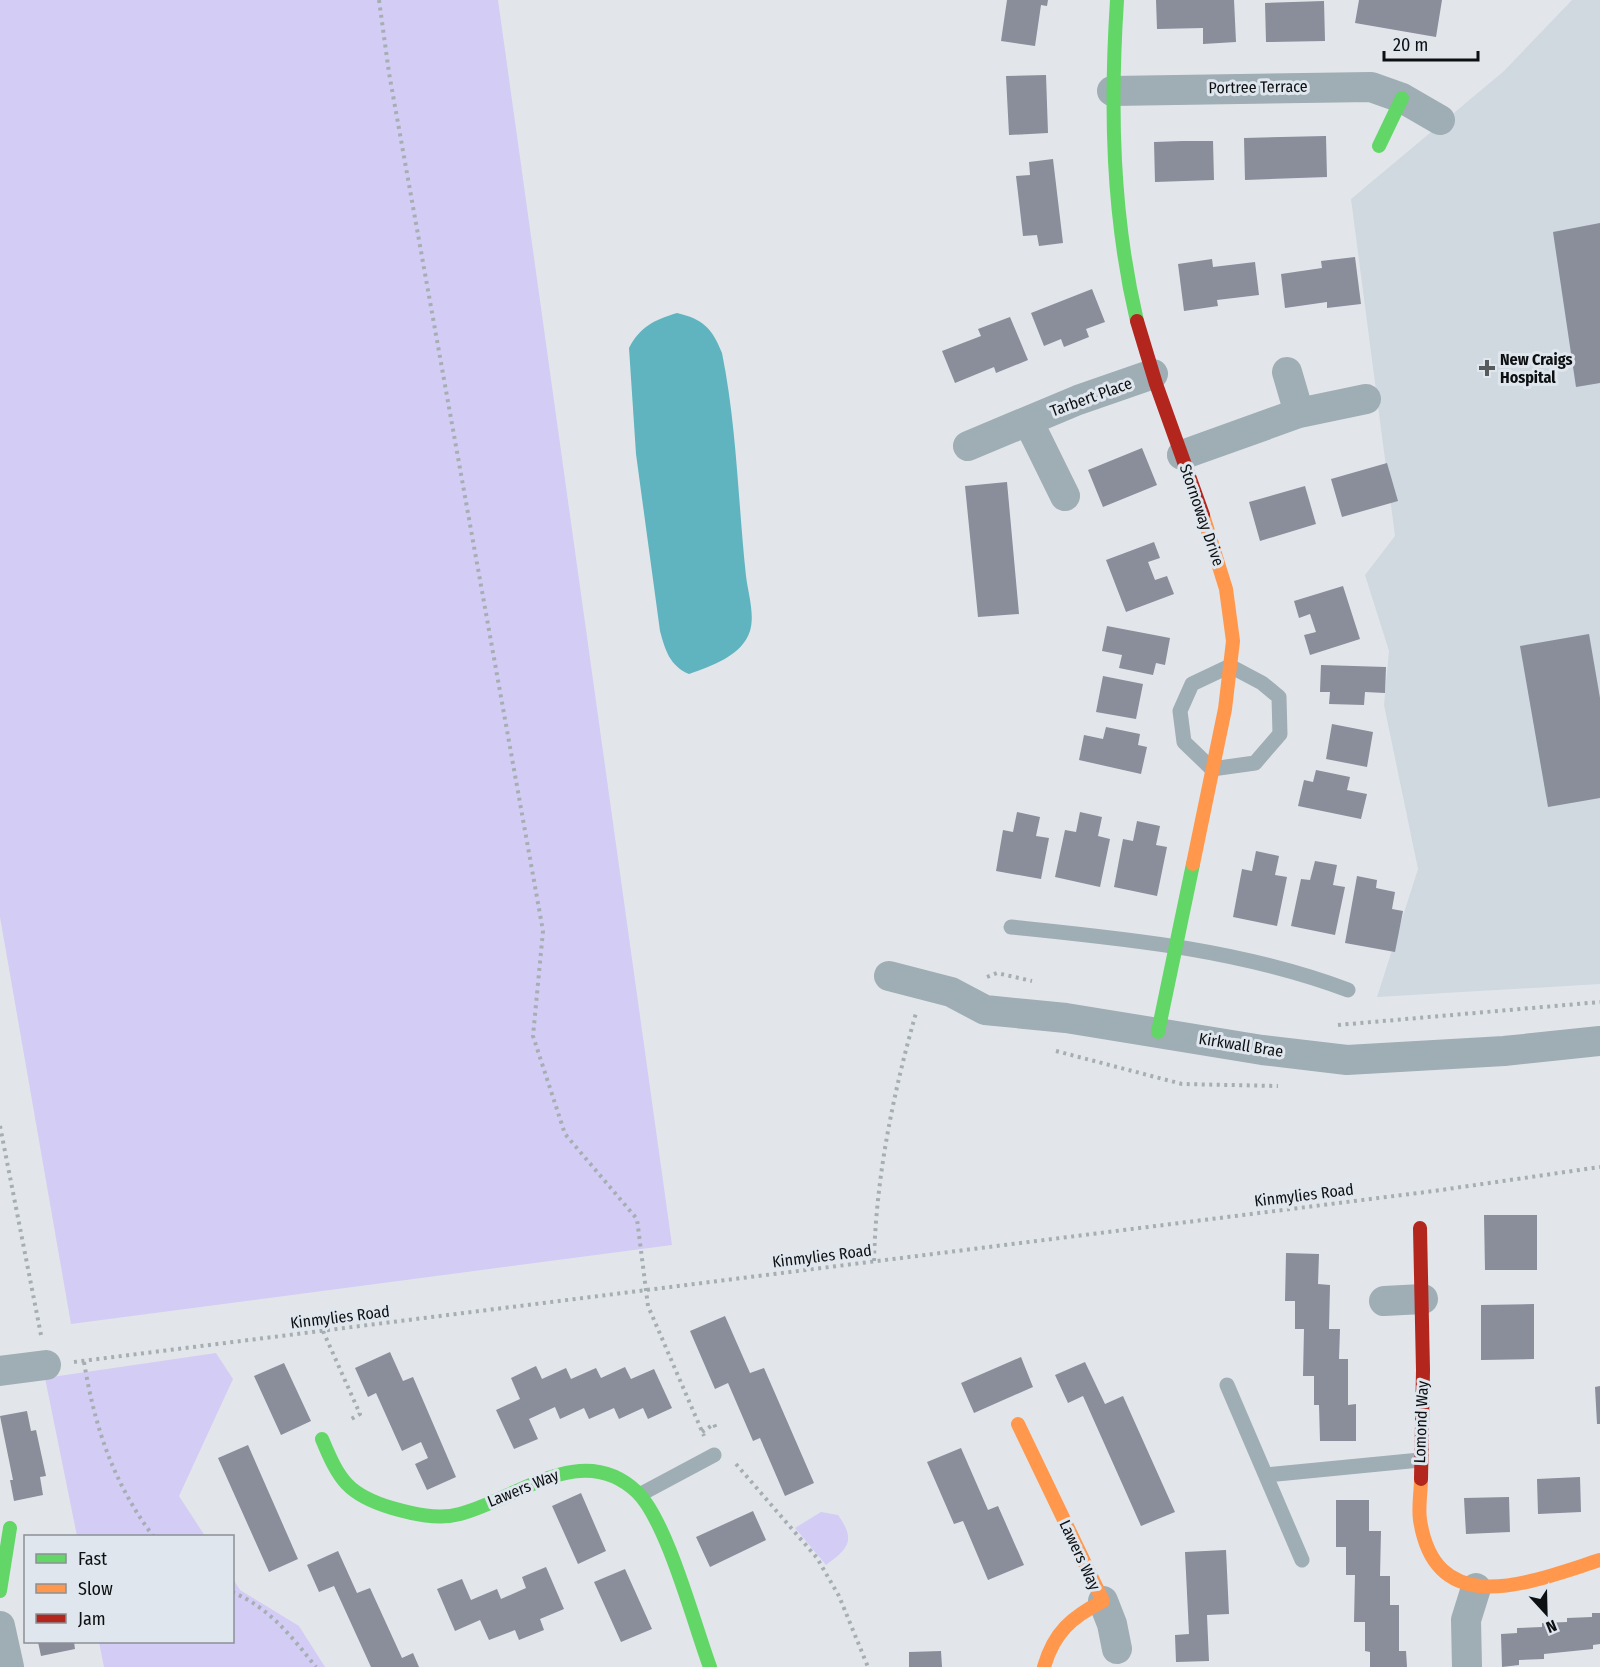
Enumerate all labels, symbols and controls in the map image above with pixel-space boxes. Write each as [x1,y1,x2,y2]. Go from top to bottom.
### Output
scale bar [1384,24,1478,62]
text: 20 m [1393,34,1428,56]
street label: Portree Terrace [1208,77,1308,97]
place label: New Craigs Hospital [1500,350,1573,387]
marker: New Craigs Hospital [1478,359,1496,377]
street label: Tarbert Place [1047,373,1135,421]
street label: Stornoway Drive [1176,462,1228,568]
street label: Kirkwall Brae [1197,1029,1285,1061]
street label: Kinmylies Road [1253,1179,1355,1211]
street label: Kinmylies Road [771,1240,873,1272]
street label: Kinmylies Road [289,1301,391,1333]
street label: Lomond Way [1410,1379,1432,1464]
street label: Lawers Way [485,1465,562,1511]
street label: Lawers Way [1055,1517,1105,1594]
legend [24,1535,234,1643]
text: Fast [78,1548,107,1570]
text: Slow [78,1578,113,1600]
north arrow [1516,1583,1576,1643]
text: Jam [78,1608,106,1630]
text: N [1543,1616,1559,1637]

